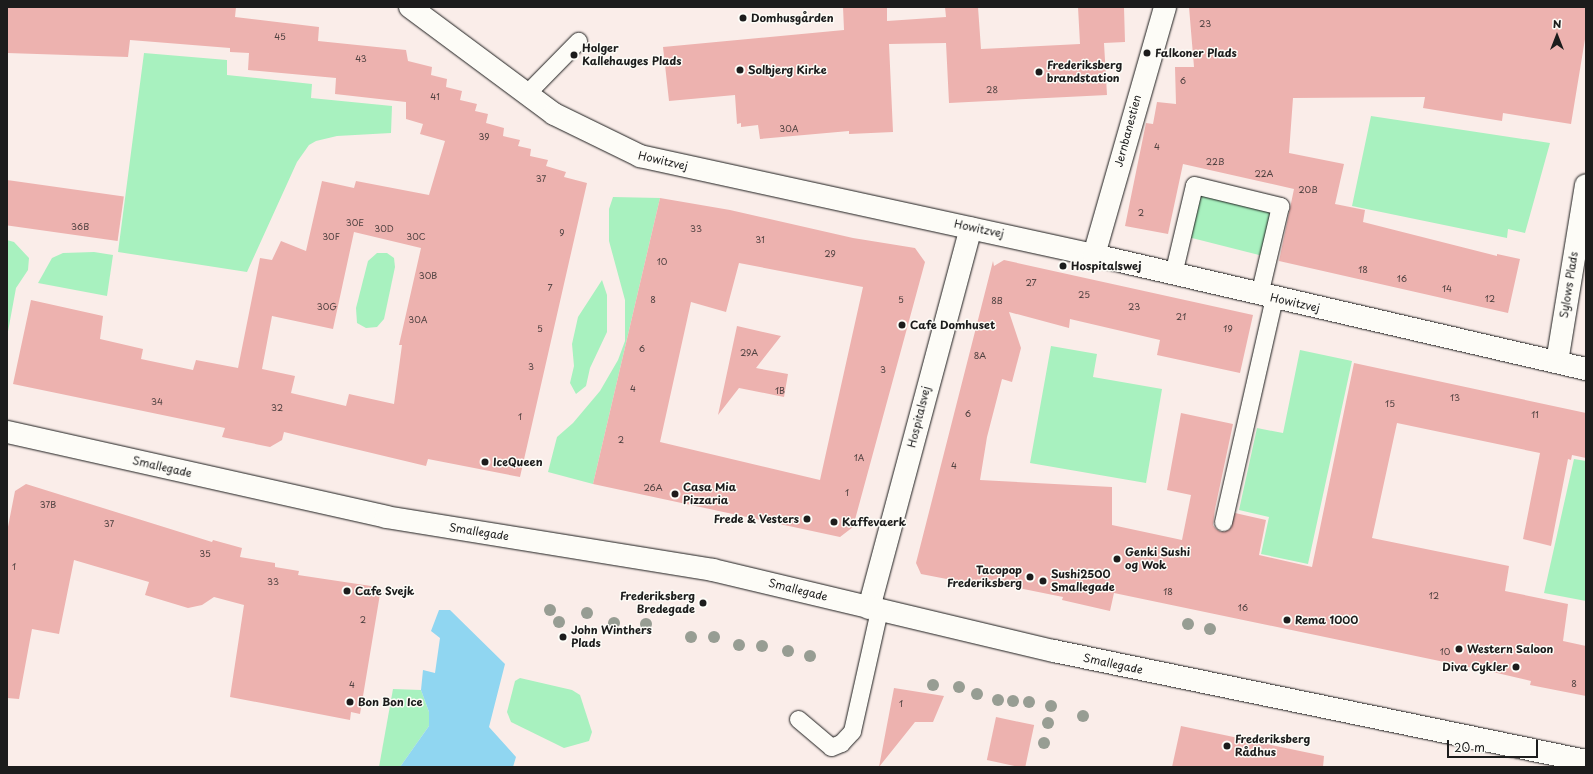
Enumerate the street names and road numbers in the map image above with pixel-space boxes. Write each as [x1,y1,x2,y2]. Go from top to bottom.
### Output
street label: Jernbanestien [1112,93,1144,169]
street label: Howitzvej [637,149,689,173]
street label: Howitzvej [953,217,1005,241]
street label: Sylows Plads [1557,251,1581,319]
street label: Howitzvej [1269,291,1321,315]
street label: Hospitalsvej [905,385,933,449]
street label: Smallegade [131,454,193,480]
street label: Smallegade [448,521,510,543]
street label: Smallegade [767,576,829,604]
street label: Smallegade [1082,651,1144,677]

